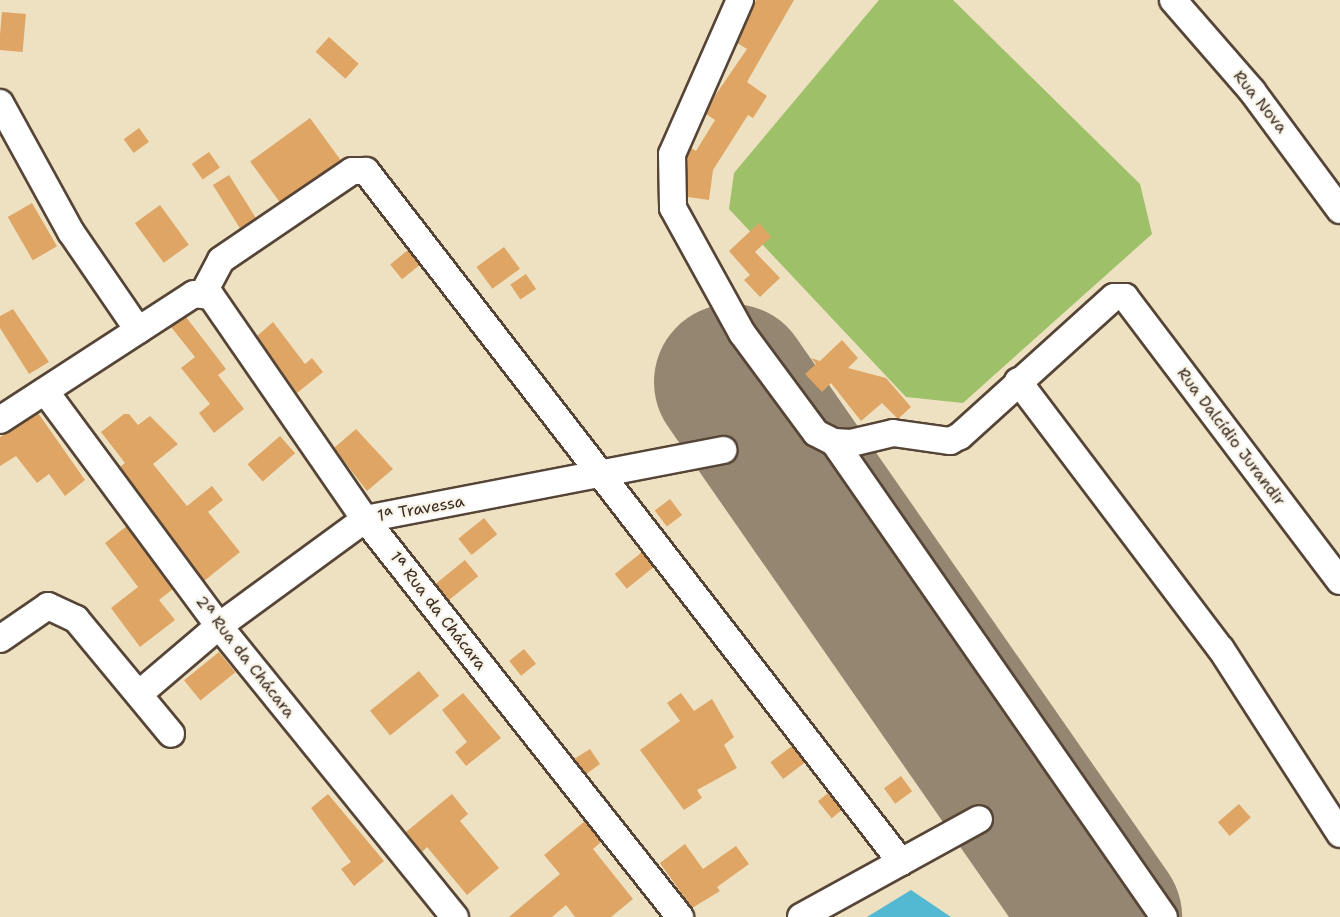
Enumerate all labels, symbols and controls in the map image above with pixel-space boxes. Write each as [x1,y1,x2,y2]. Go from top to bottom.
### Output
street label: Rua Nova [1229,67,1291,137]
street label: Rua Dalcídio Jurandir [1173,364,1289,510]
street label: 1ª Travessa [376,492,466,526]
street label: 1ª Rua da Chácara [386,548,490,674]
street label: 2ª Rua da Chácara [191,592,299,722]

